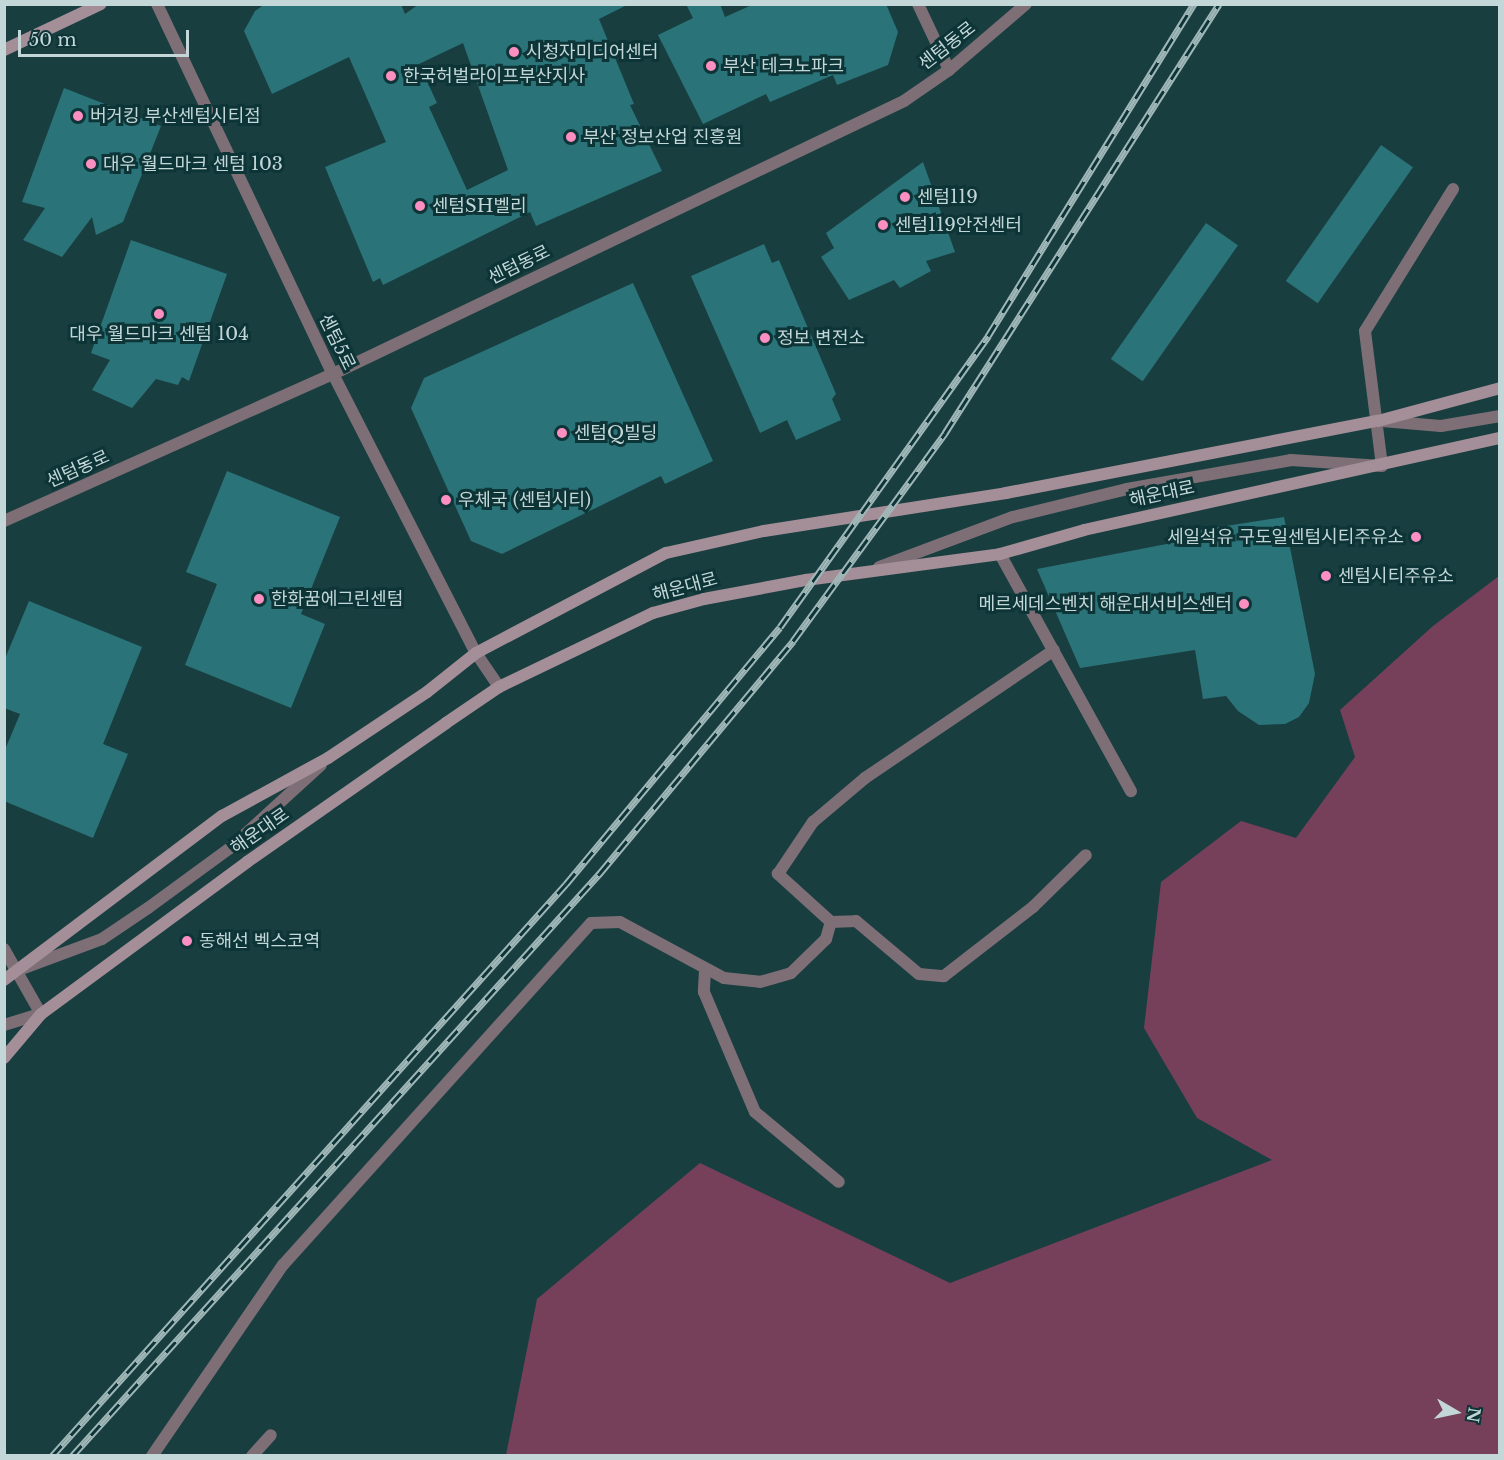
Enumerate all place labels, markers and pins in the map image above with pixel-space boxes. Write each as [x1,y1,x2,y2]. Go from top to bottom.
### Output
place label: 시청자미디어센터 [526,41,658,63]
marker: 시청자미디어센터 [507,45,521,59]
place label: 부산 테크노파크 [723,55,844,77]
marker: 부산 테크노파크 [704,59,718,73]
place label: 한국허벌라이프부산지사 [403,65,585,87]
marker: 한국허벌라이프부산지사 [384,69,398,83]
place label: 버거킹 부산센텀시티점 [90,105,261,127]
marker: 버거킹 부산센텀시티점 [71,109,85,123]
place label: 부산 정보산업 진흥원 [583,126,742,148]
marker: 부산 정보산업 진흥원 [564,130,578,144]
place label: 대우 월드마크 센텀 103 [103,153,283,175]
marker: 대우 월드마크 센텀 103 [84,157,98,171]
place label: 센텀119 [917,186,978,208]
marker: 센텀119 [898,190,912,204]
place label: 센텀SH벨리 [432,195,526,217]
marker: 센텀SH벨리 [413,199,427,213]
place label: 센텀119안전센터 [895,214,1022,236]
marker: 센텀119안전센터 [876,218,890,232]
marker: 대우 월드마크 센텀 104 [152,307,166,321]
place label: 대우 월드마크 센텀 104 [69,323,249,345]
place label: 정보 변전소 [777,327,865,349]
marker: 정보 변전소 [758,331,772,345]
place label: 센텀Q빌딩 [574,422,657,444]
marker: 센텀Q빌딩 [555,426,569,440]
place label: 우체국 (센텀시티) [458,489,591,511]
marker: 우체국 (센텀시티) [439,493,453,507]
place label: 세일석유 구도일센텀시티주유소 [1167,526,1404,548]
marker: 세일석유 구도일센텀시티주유소 [1409,530,1423,544]
place label: 센텀시티주유소 [1338,565,1454,587]
marker: 센텀시티주유소 [1319,569,1333,583]
place label: 한화꿈에그린센텀 [271,588,403,610]
marker: 한화꿈에그린센텀 [252,592,266,606]
place label: 메르세데스벤치 해운대서비스센터 [978,593,1232,615]
marker: 메르세데스벤치 해운대서비스센터 [1237,597,1251,611]
place label: 동해선 벡스코역 [199,930,320,952]
marker: 동해선 벡스코역 [180,934,194,948]

